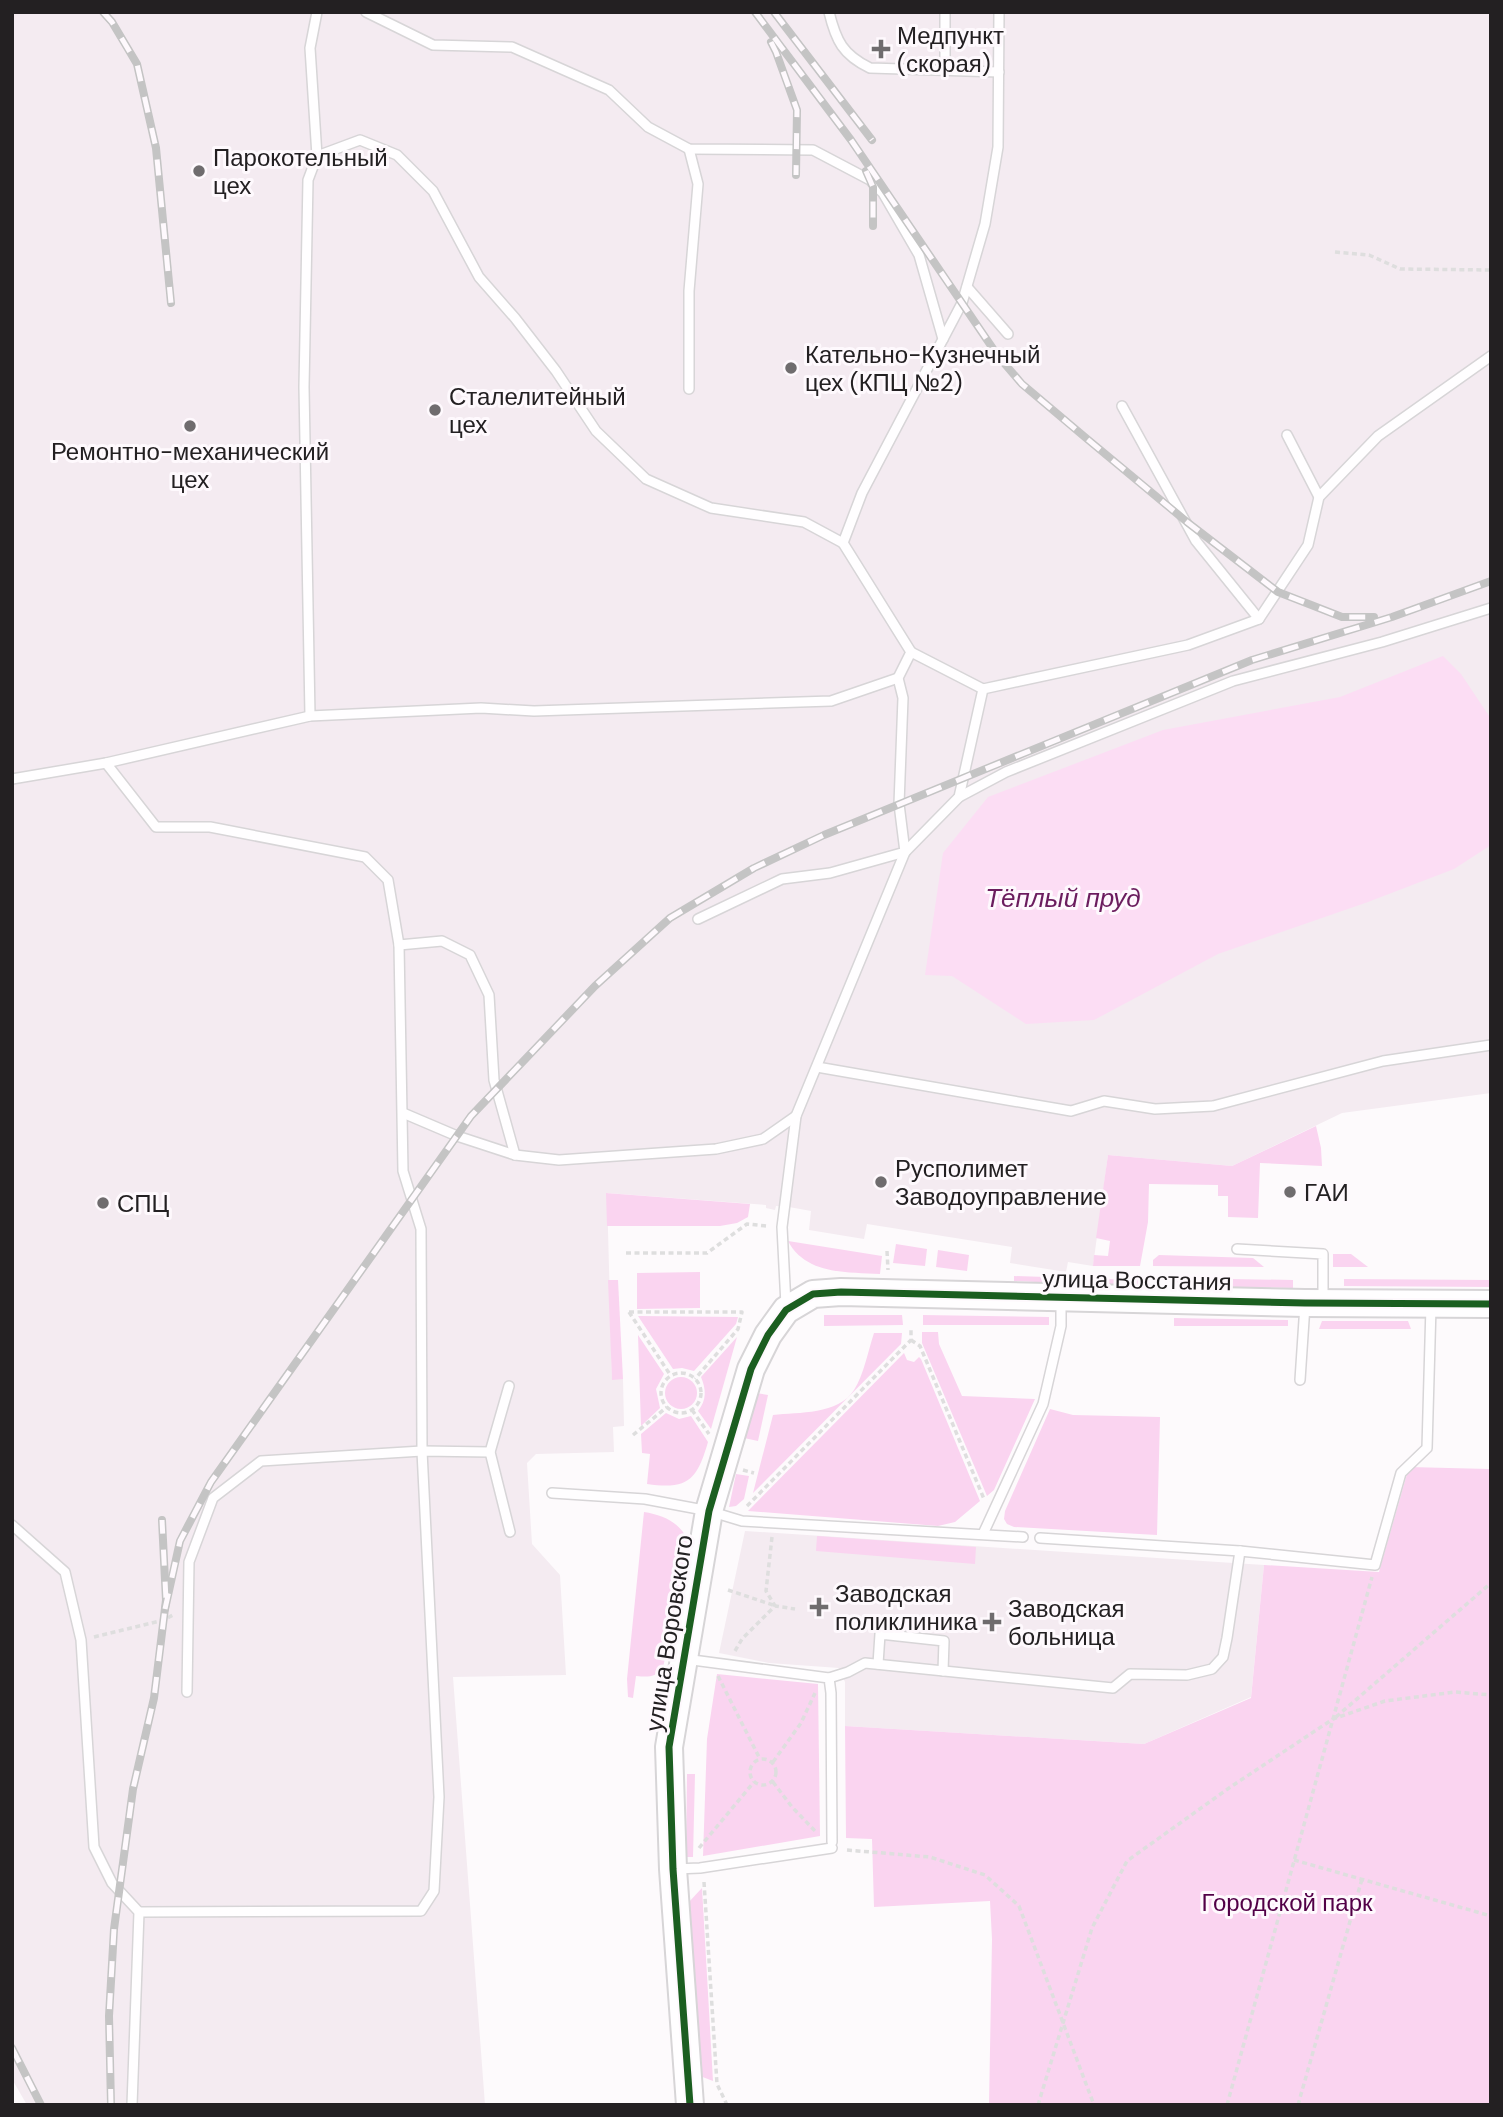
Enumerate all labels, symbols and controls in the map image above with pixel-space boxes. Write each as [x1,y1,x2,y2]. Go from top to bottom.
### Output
place label: Медпункт (скорая) [897,20,1004,79]
marker: Медпункт (скорая) [871,39,891,59]
place label: Парокотельный цех [213,142,388,201]
marker: Парокотельный цех [191,163,207,179]
place label: Кательно-Кузнечный цех (КПЦ №2) [805,339,1040,398]
marker: Кательно-Кузнечный цех (КПЦ №2) [783,360,799,376]
place label: Сталелитейный цех [449,381,626,440]
marker: Сталелитейный цех [427,402,443,418]
marker: Ремонтно-механический цех [182,418,198,434]
place label: Ремонтно-механический цех [51,436,329,495]
water label: Тёплый пруд [985,881,1141,915]
place label: Русполимет Заводоуправление [895,1153,1106,1212]
marker: Русполимет Заводоуправление [873,1174,889,1190]
place label: ГАИ [1304,1177,1349,1208]
marker: ГАИ [1282,1184,1298,1200]
place label: СПЦ [117,1188,170,1219]
marker: СПЦ [95,1195,111,1211]
street label: улица Восстания [1042,1263,1232,1297]
street label: улица Воровского [638,1533,700,1733]
place label: Заводская поликлиника [835,1578,978,1637]
place label: Заводская больница [1008,1593,1125,1652]
marker: Заводская поликлиника [809,1597,829,1617]
marker: Заводская больница [982,1612,1002,1632]
park label: Городской парк [1201,1887,1373,1918]

